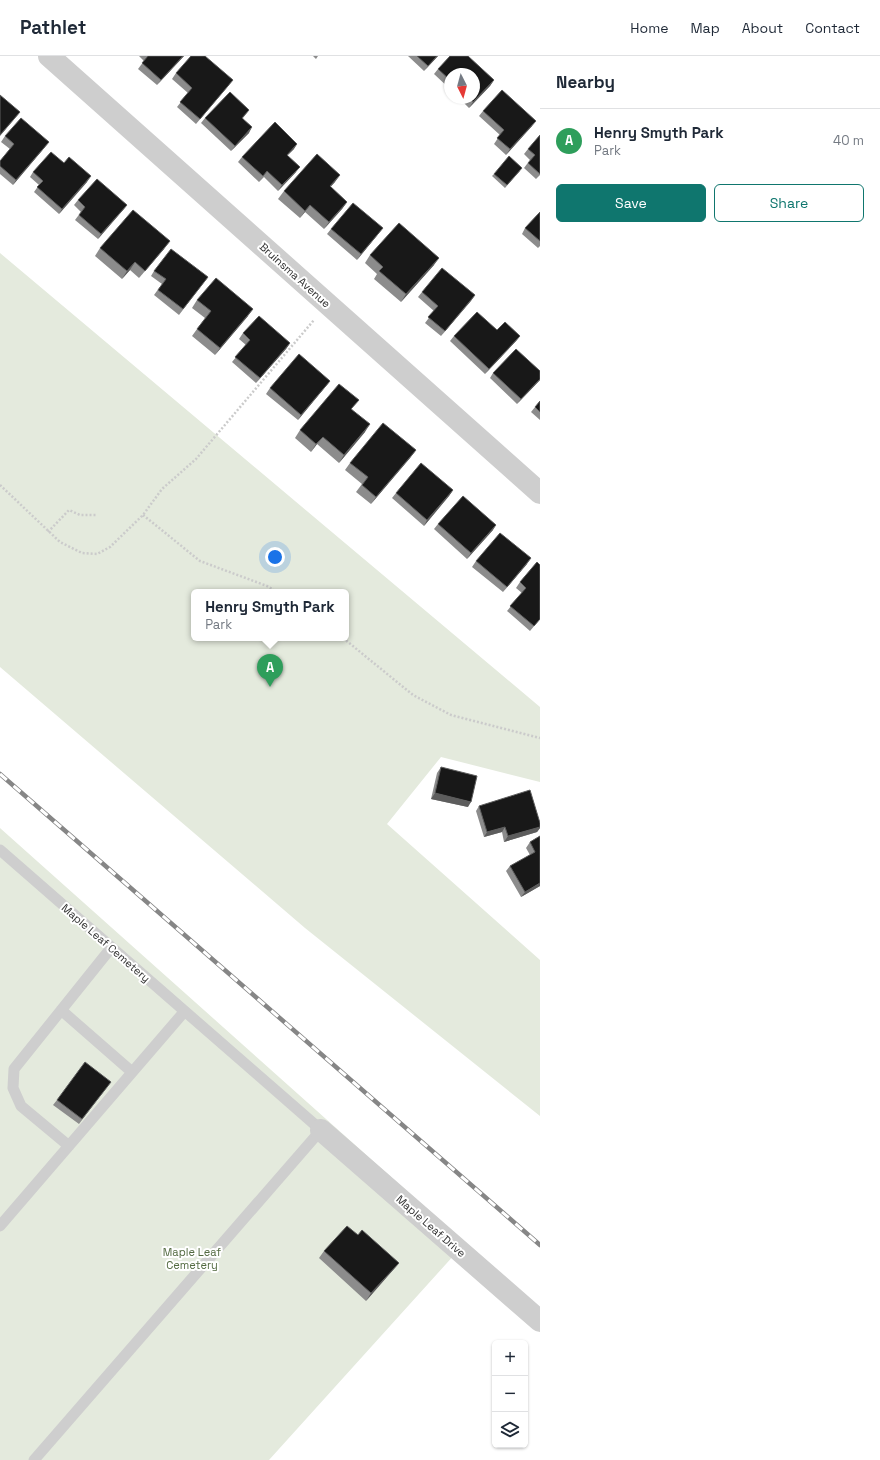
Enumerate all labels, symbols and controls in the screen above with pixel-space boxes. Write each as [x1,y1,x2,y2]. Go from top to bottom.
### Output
text: Pathlet [20,15,86,40]
text: Home [630,19,668,37]
text: Map [690,19,720,37]
text: About [742,19,783,37]
text: Contact [805,19,860,37]
north arrow [444,68,480,104]
text: Nearby [556,71,615,93]
text: Henry Smyth Park [594,123,724,142]
text: A [565,132,573,149]
text: 40 m [833,132,864,149]
text: Park [594,142,621,159]
button: Save [556,184,706,222]
button: Share [714,184,864,222]
street label: Bruinsma Avenue [257,239,333,311]
your location [265,547,285,567]
popup [191,589,349,641]
text: Henry Smyth Park [205,597,335,616]
text: Park [205,616,232,633]
pin: A [257,654,283,687]
street label: Maple Leaf Cemetery [59,901,153,985]
street label: Maple Leaf Drive [393,1192,469,1260]
park label: Maple Leaf Cemetery [163,1245,221,1272]
map controls [492,1340,528,1448]
button: + [492,1340,528,1376]
button: − [492,1376,528,1412]
button: layers [492,1412,528,1448]

